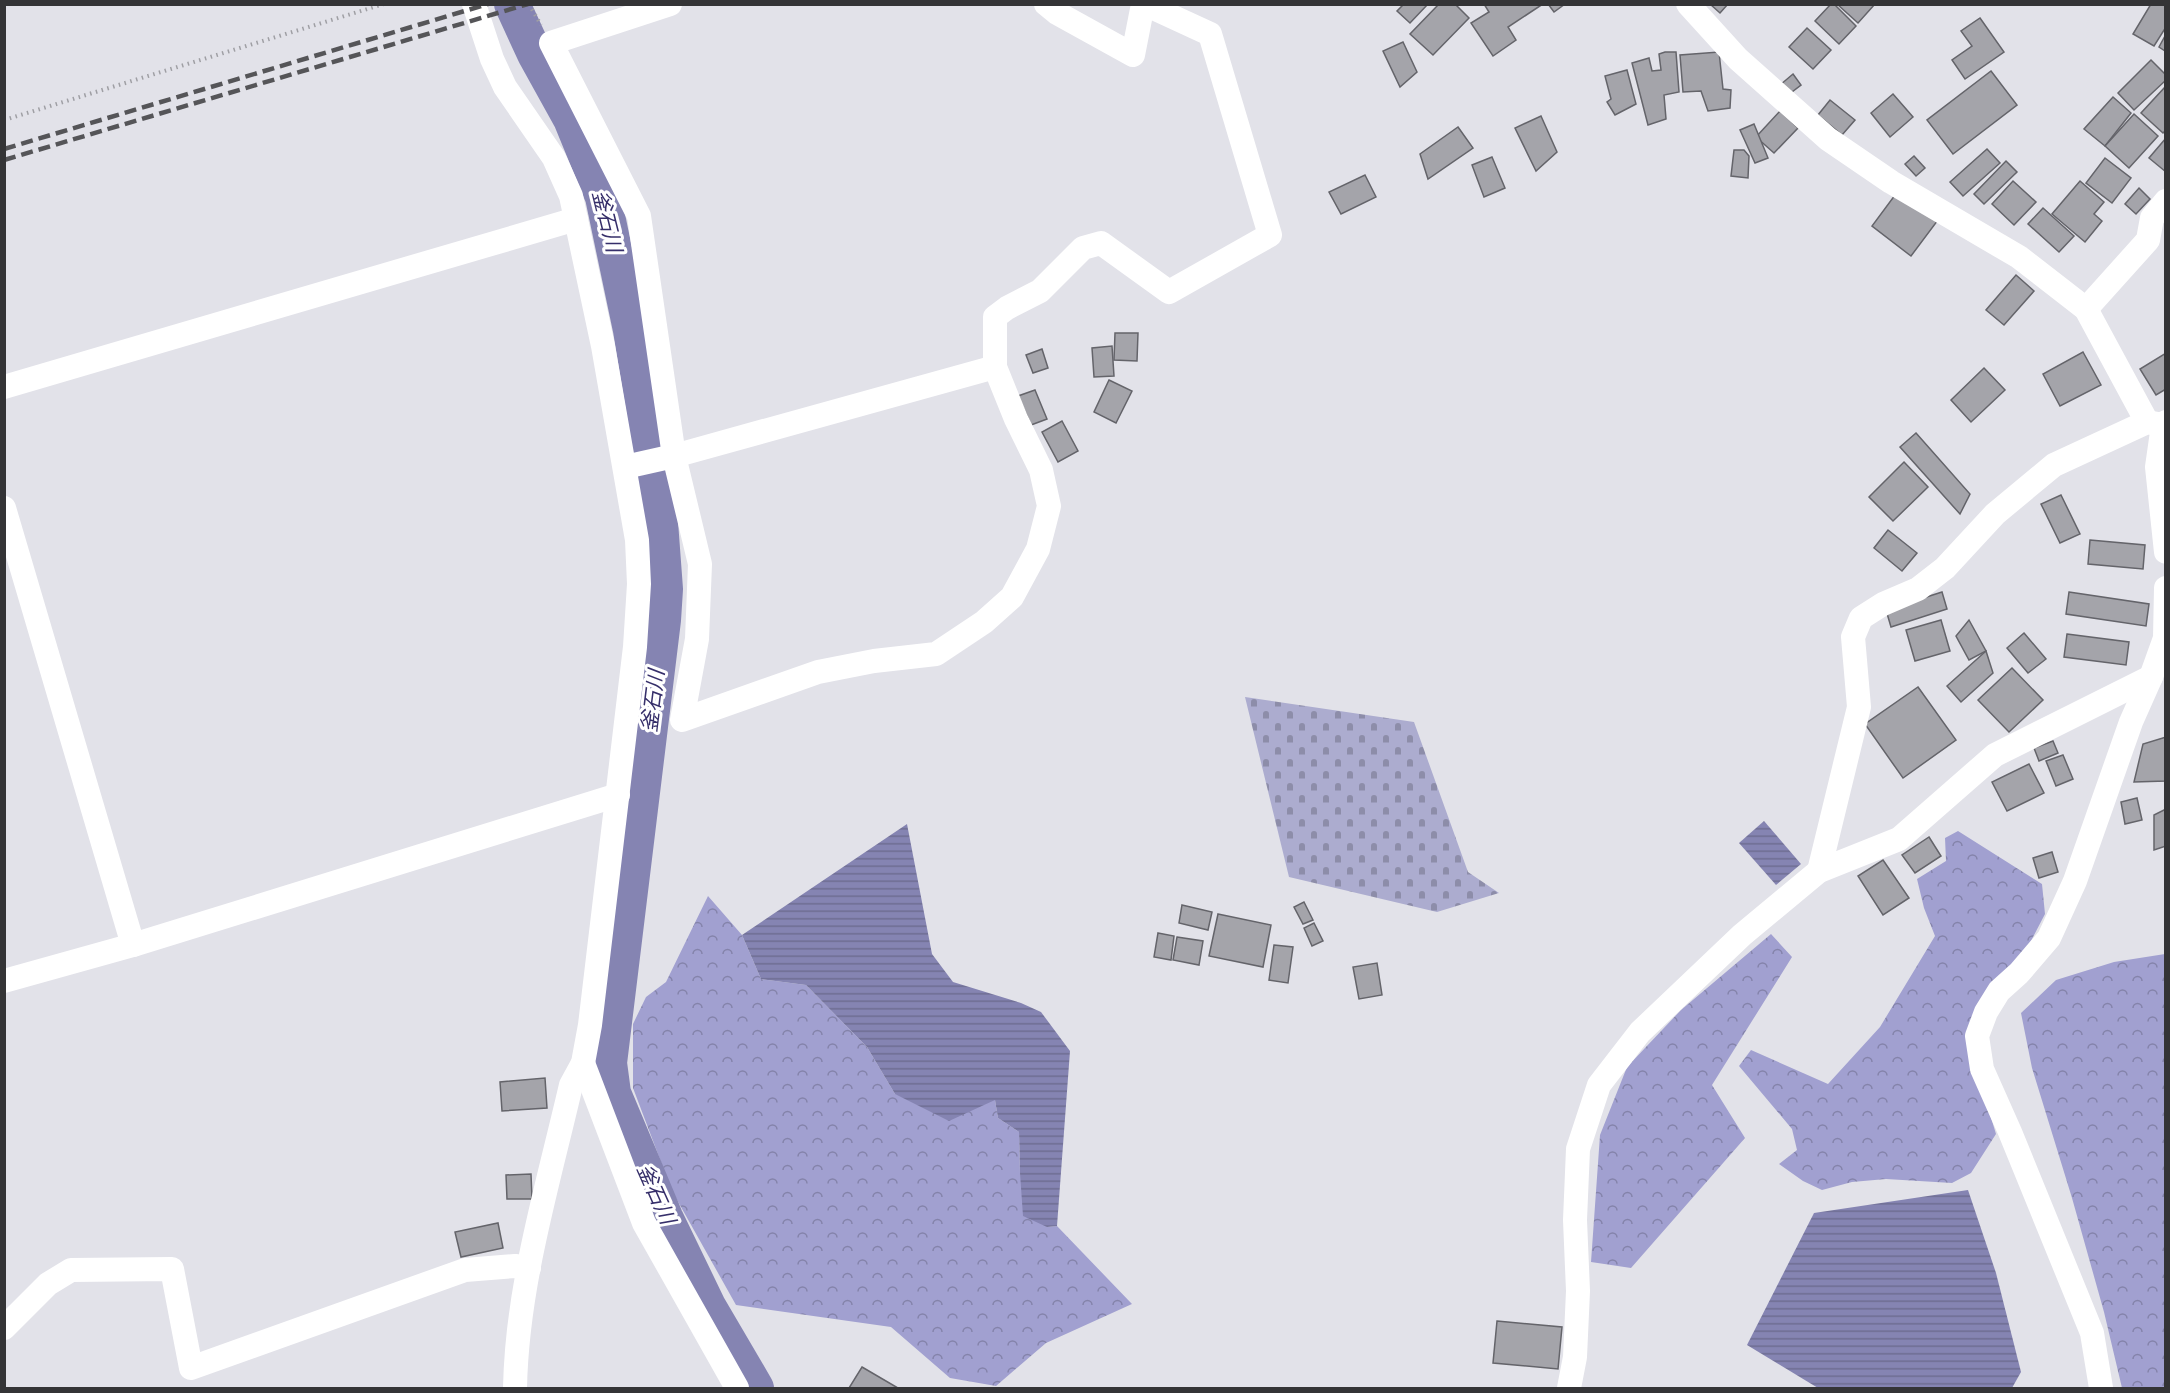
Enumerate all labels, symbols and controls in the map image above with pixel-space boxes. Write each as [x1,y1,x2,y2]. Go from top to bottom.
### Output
water label: 釜石川 [589,187,629,256]
water label: 釜石川 [635,666,668,734]
water label: 釜石川 [633,1160,682,1229]

